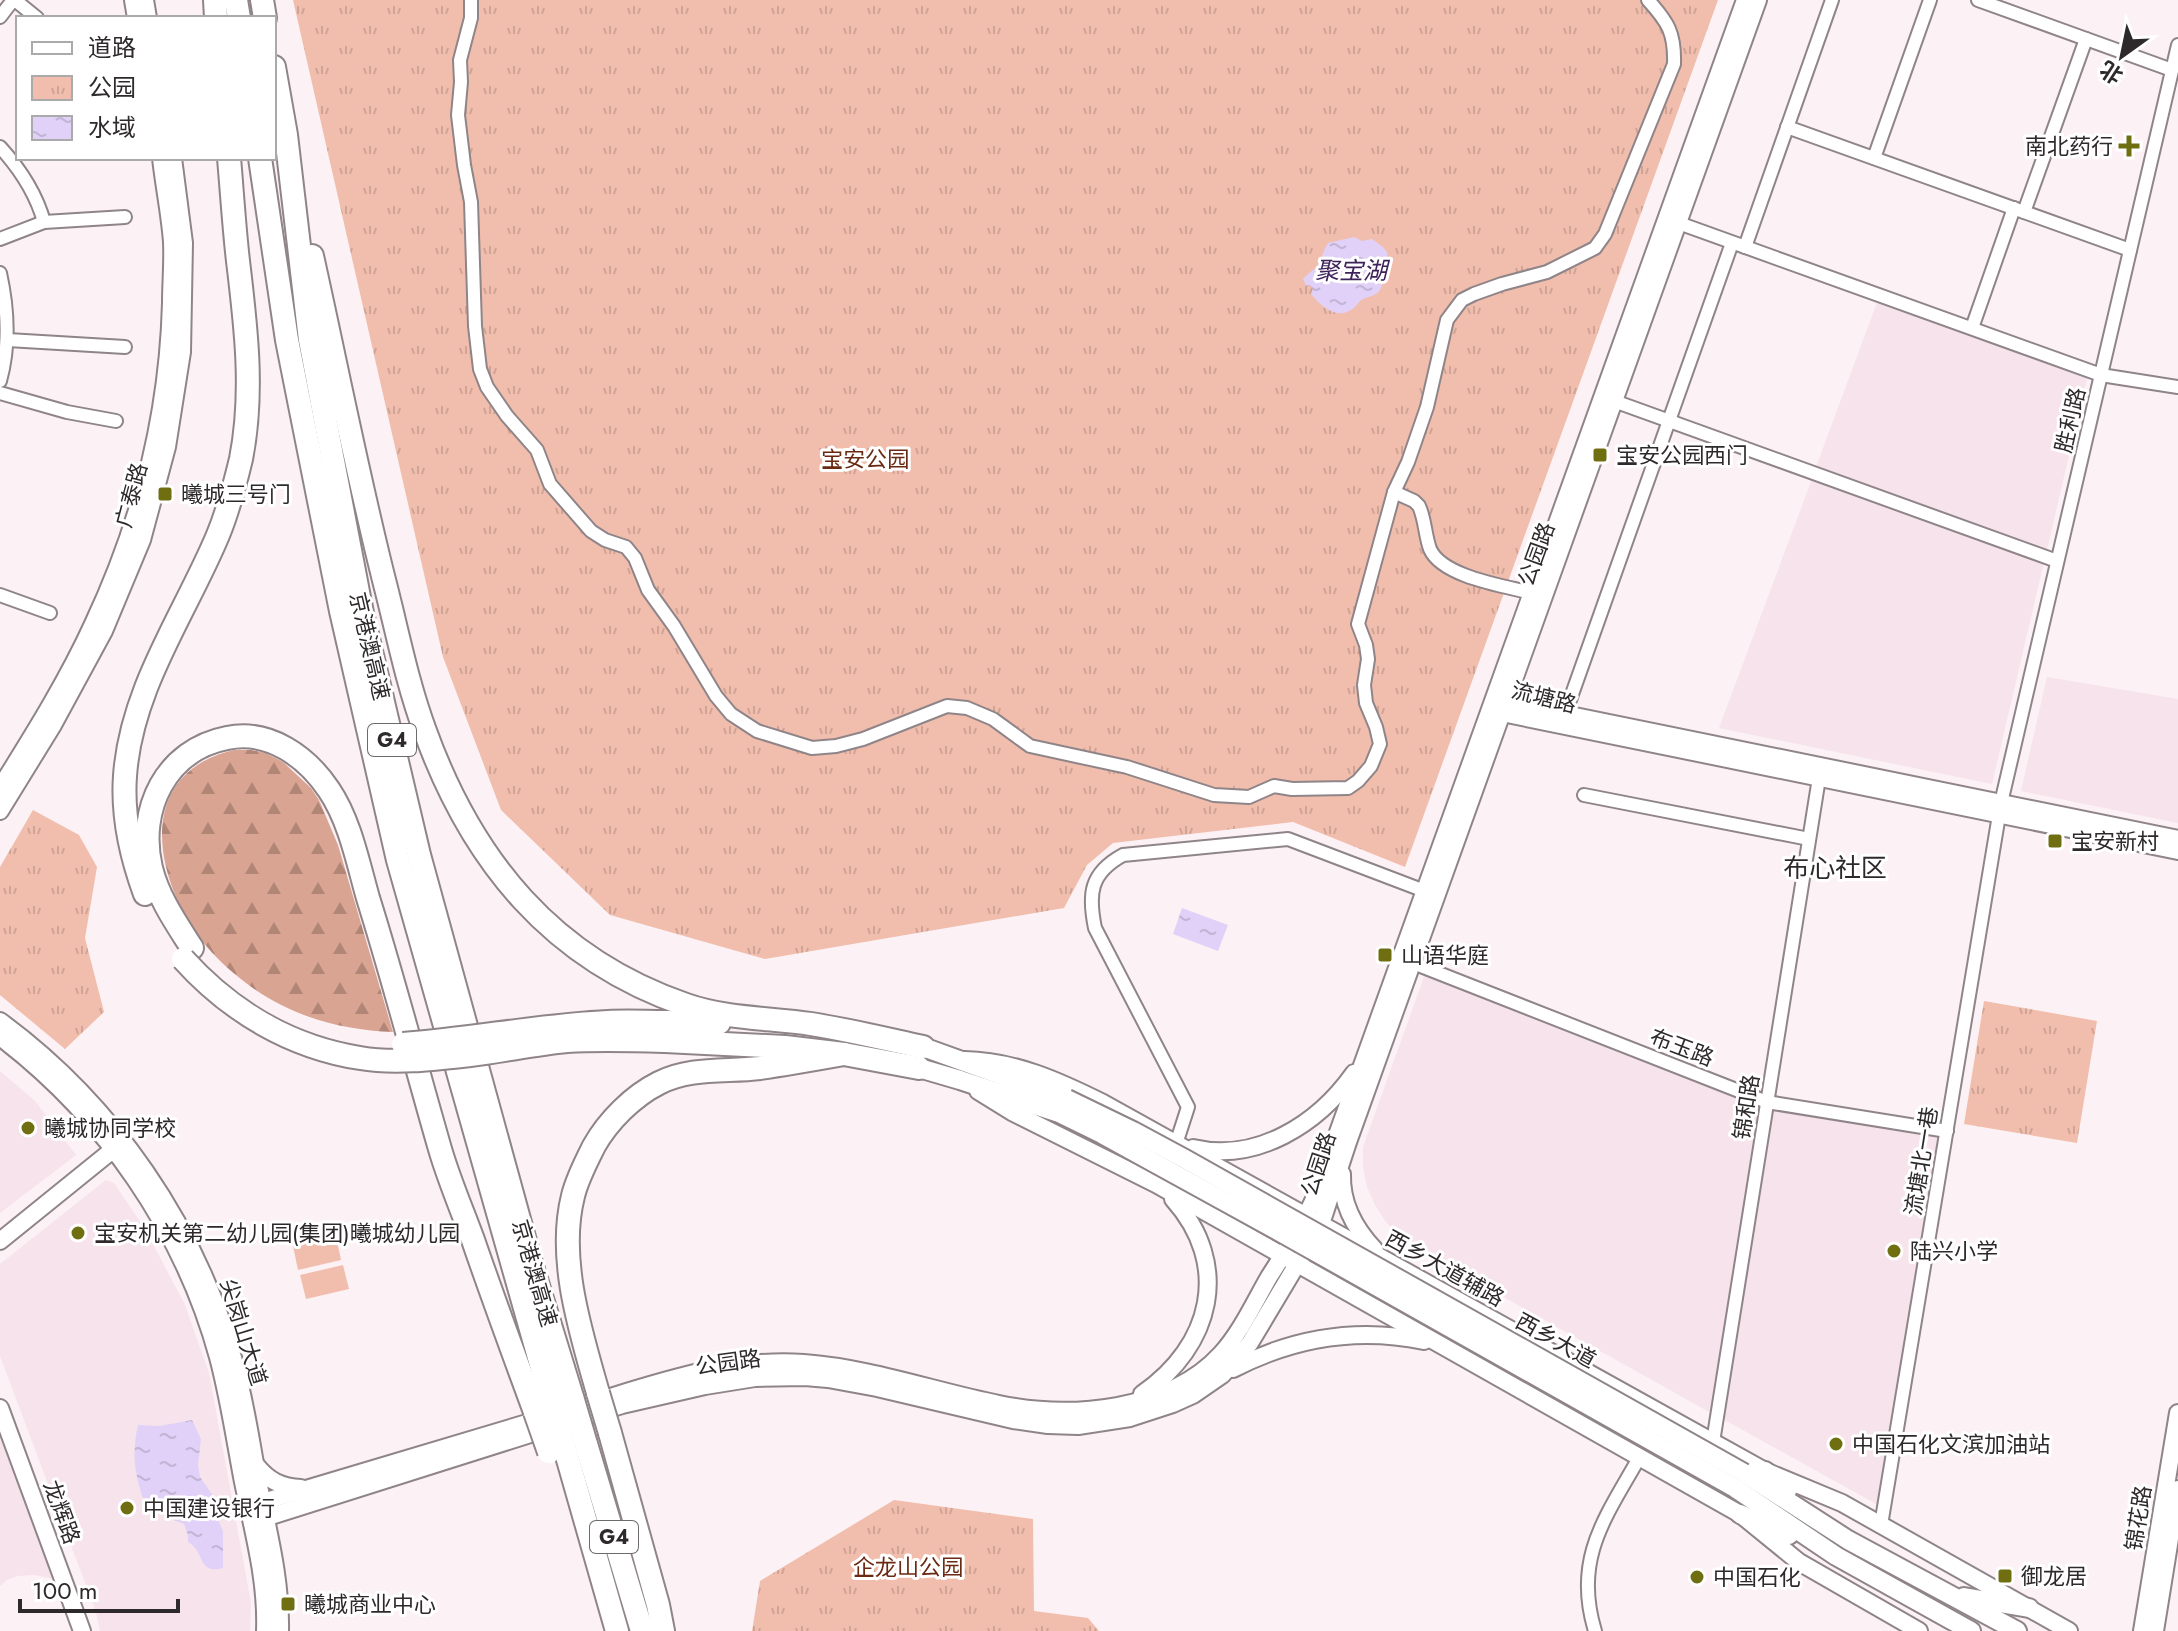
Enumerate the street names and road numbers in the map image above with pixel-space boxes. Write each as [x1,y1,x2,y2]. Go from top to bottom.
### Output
street label: 胜利路 [2047,384,2093,456]
street label: 广泰路 [107,459,155,531]
street label: 公园路 [1510,518,1562,590]
street label: 京港澳高速 [342,589,398,703]
street label: 流塘路 [1508,673,1580,721]
road number: G4 [368,724,416,756]
street label: 布玉路 [1645,1020,1719,1074]
street label: 锦和路 [1725,1072,1767,1142]
street label: 流塘北一巷 [1897,1104,1945,1218]
street label: 公园路 [1293,1128,1343,1200]
street label: 京港澳高速 [504,1216,566,1330]
street label: 西乡大道辅路 [1380,1222,1510,1314]
street label: 尖岗山大道 [213,1275,275,1389]
street label: 西乡大道 [1510,1305,1602,1375]
street label: 公园路 [693,1342,763,1382]
street label: 龙辉路 [36,1476,88,1548]
street label: 锦花路 [2117,1483,2159,1553]
road number: G4 [590,1521,638,1553]

